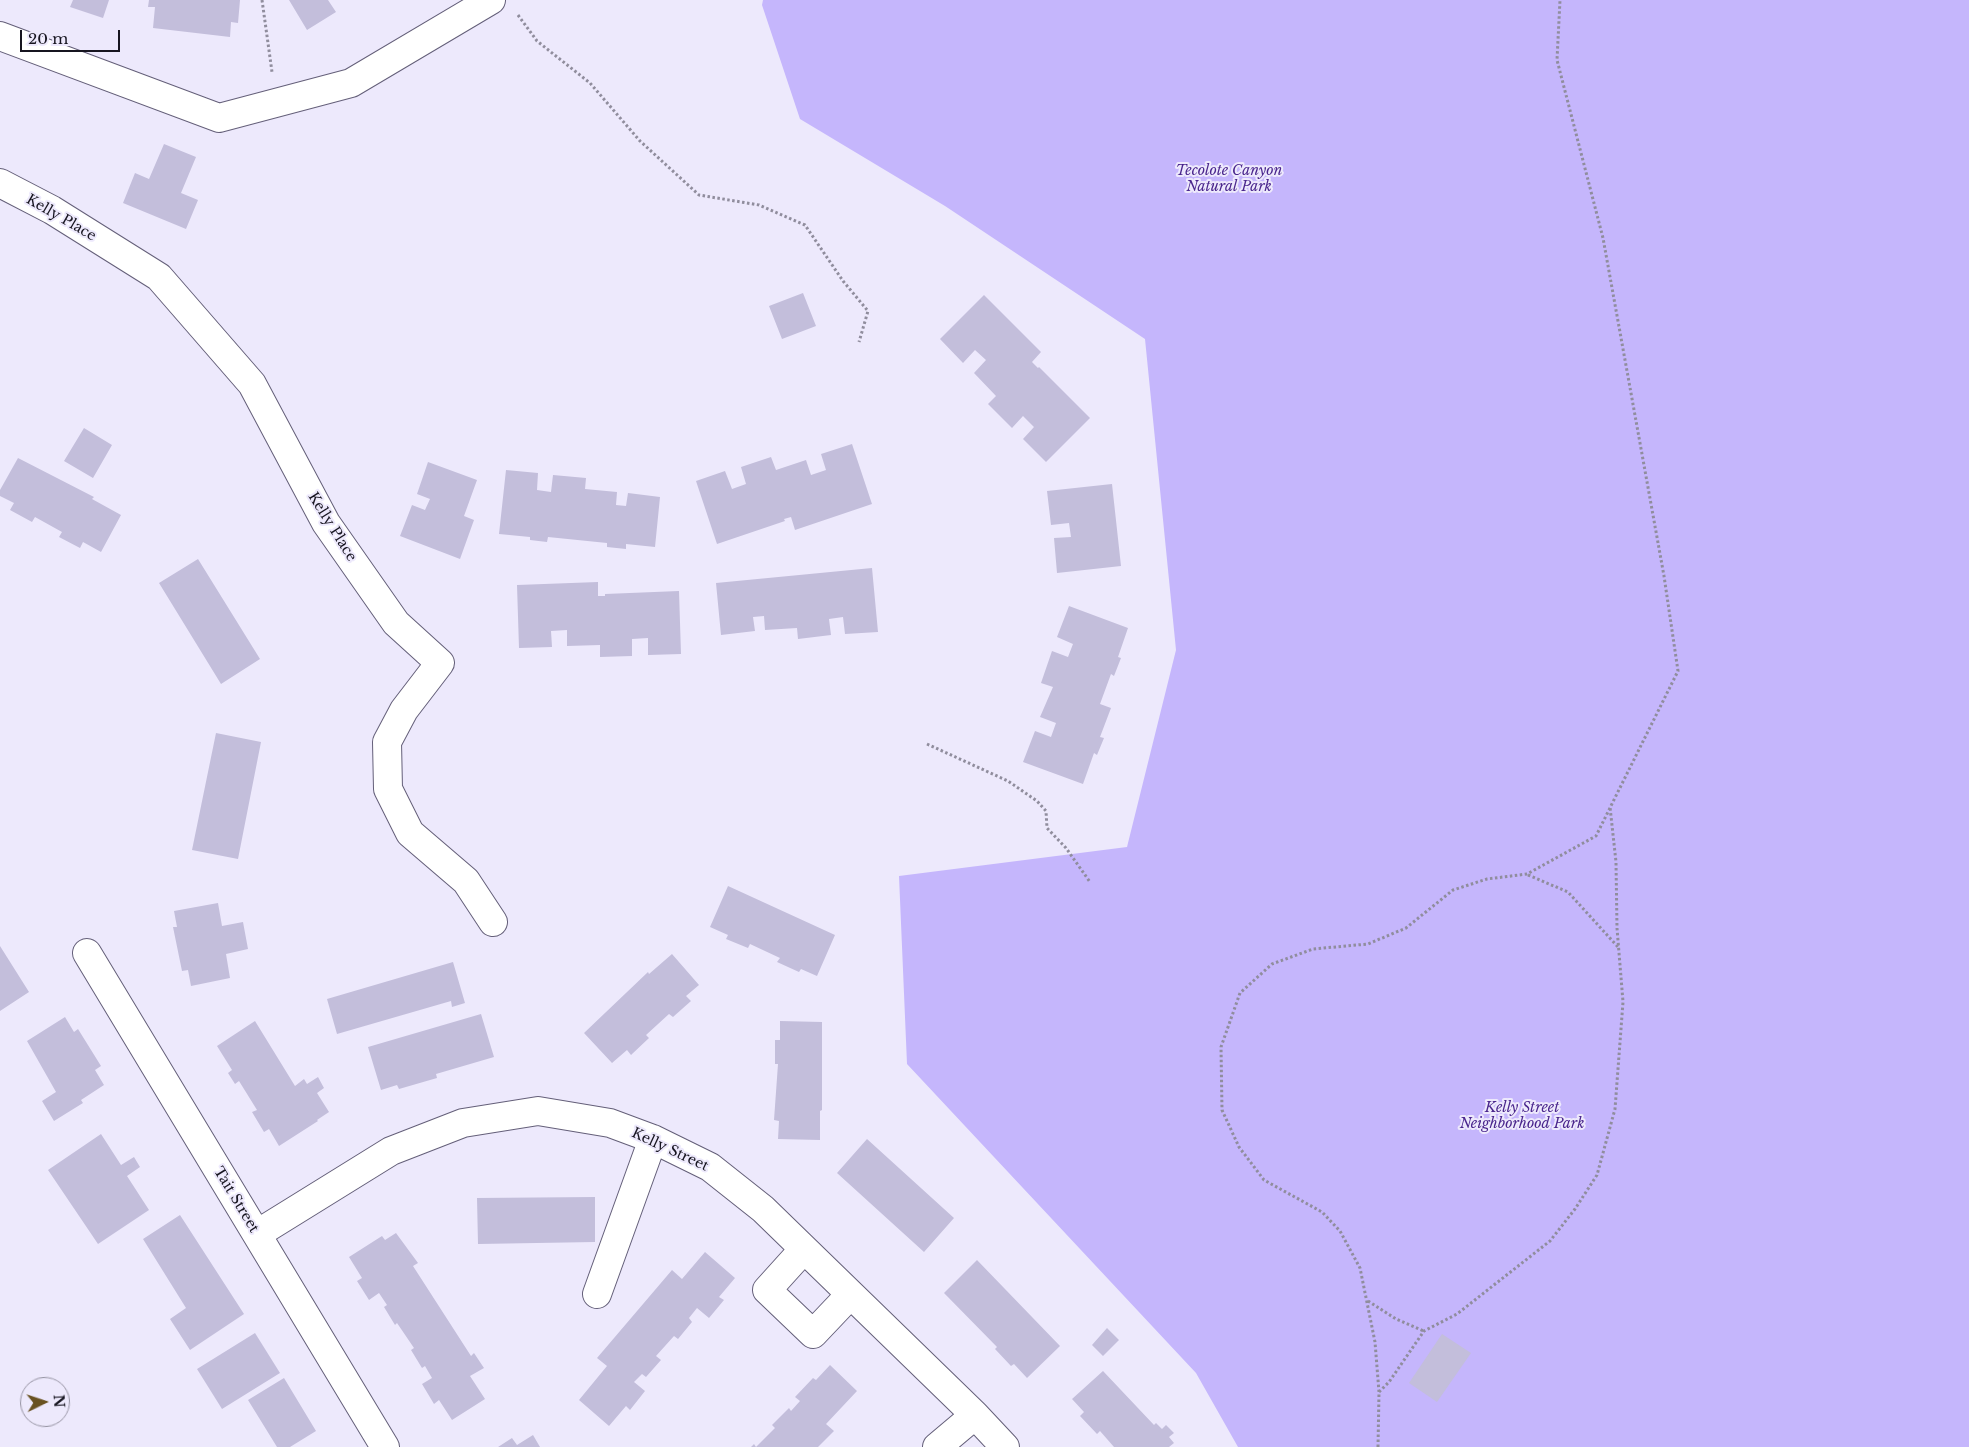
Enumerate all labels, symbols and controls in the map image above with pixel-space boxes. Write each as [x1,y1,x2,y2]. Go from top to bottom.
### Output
scale bar [22,20,122,52]
text: 20 m [28,29,68,48]
park label: Tecolote Canyon Natural Park [1176,163,1282,196]
street label: Kelly Place [23,191,99,245]
street label: Kelly Place [304,489,360,565]
park label: Kelly Street Neighborhood Park [1460,1100,1584,1132]
street label: Kelly Street [629,1125,711,1175]
street label: Tait Street [210,1164,262,1236]
north arrow [20,1377,70,1427]
text: N [50,1394,68,1408]

